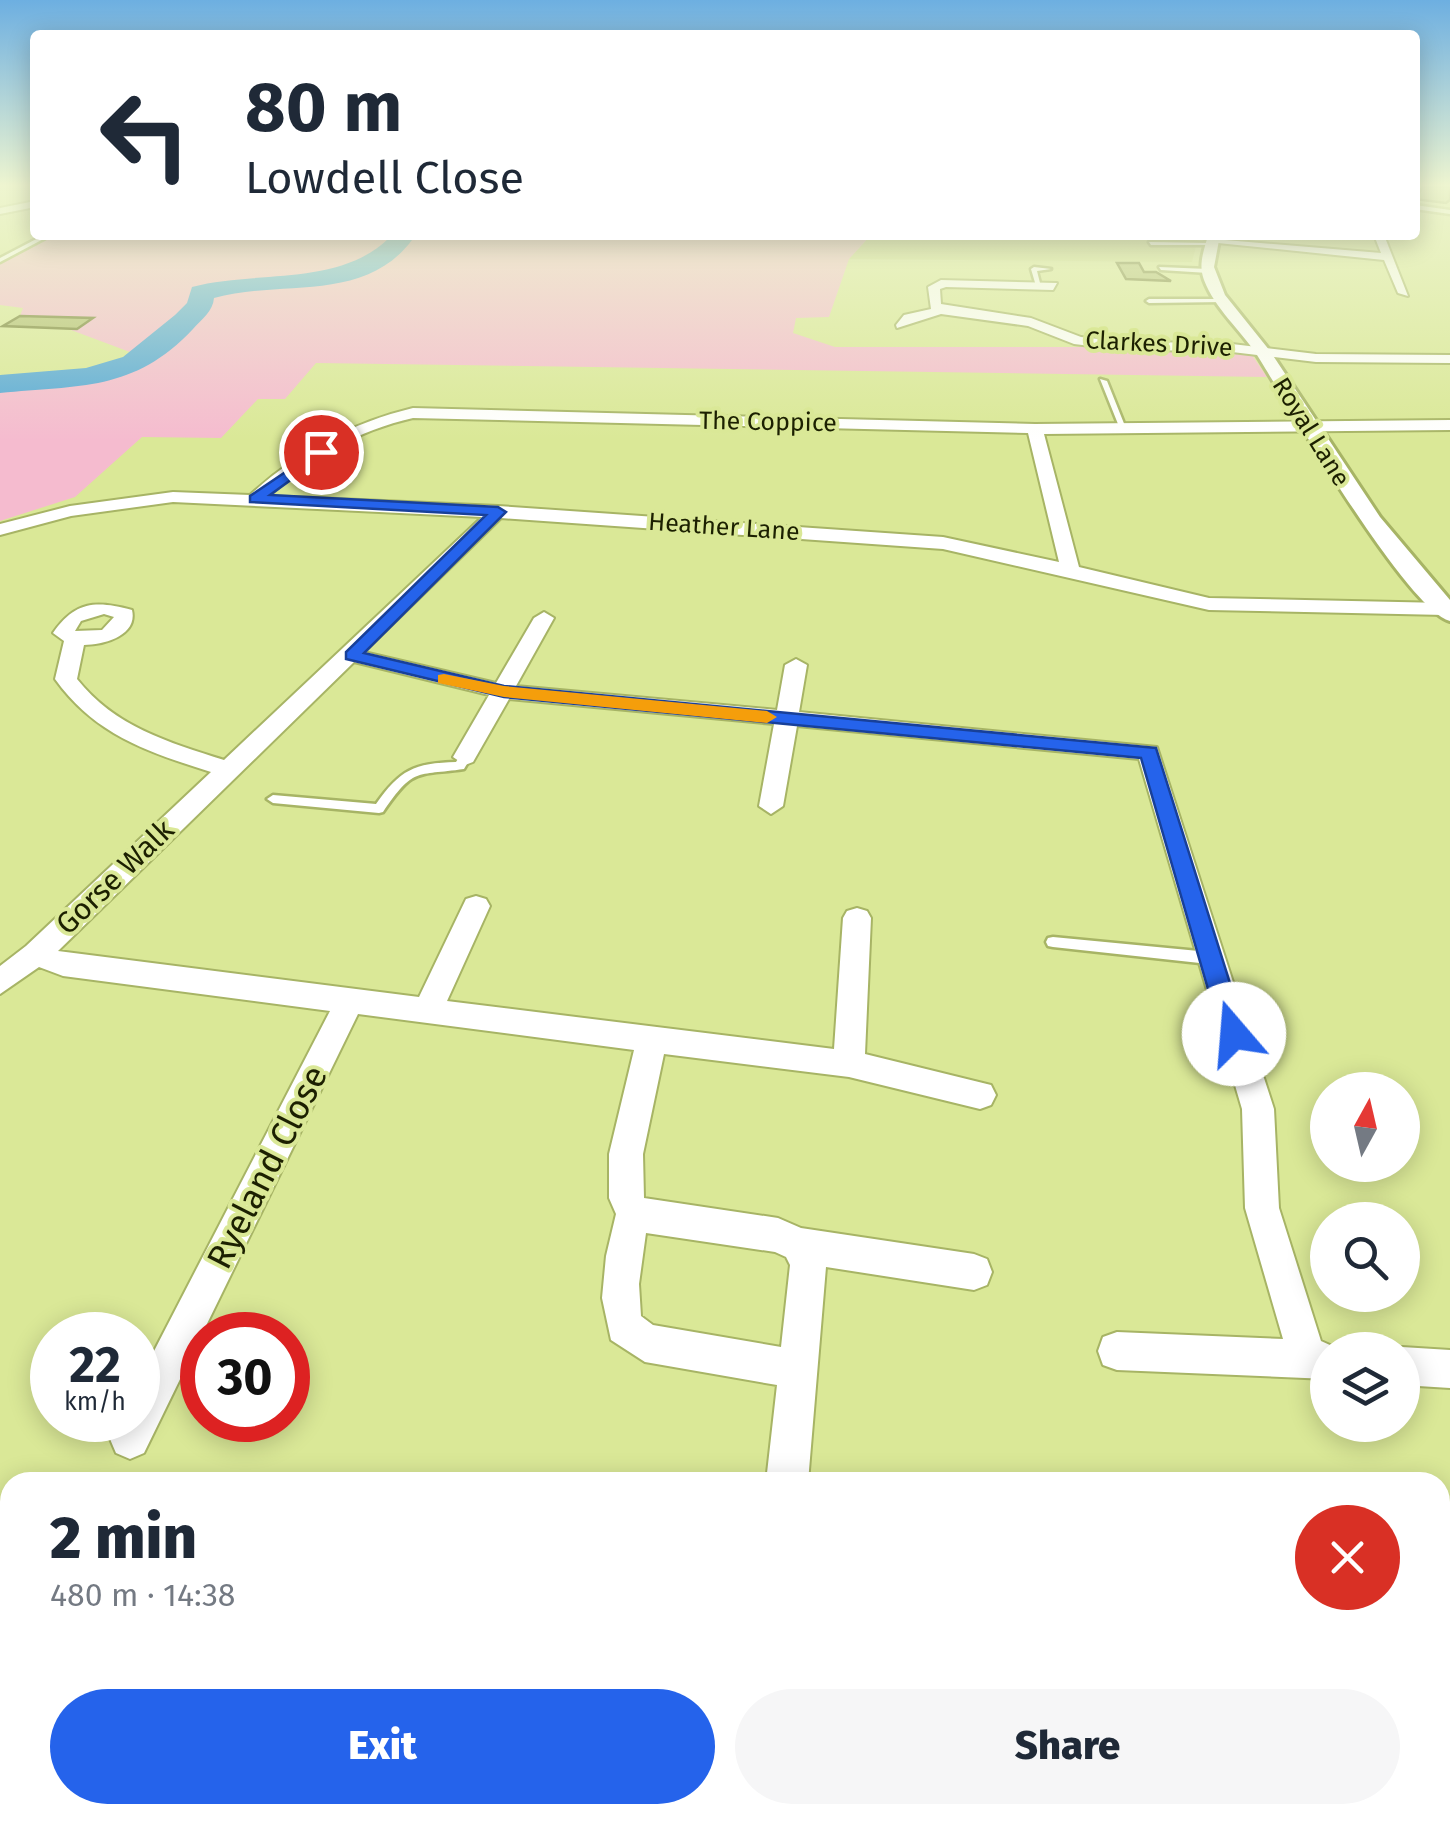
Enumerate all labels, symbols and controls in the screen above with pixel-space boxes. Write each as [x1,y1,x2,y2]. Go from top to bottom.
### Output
text: 80 m [245,66,402,150]
icon: left [80,70,210,200]
text: Lowdell Close [245,151,524,205]
street label: Clarkes Drive [1085,325,1233,363]
street label: Royal Lane [1266,372,1356,492]
street label: The Coppice [699,406,837,438]
pin [279,410,364,495]
icon: arrive [294,425,349,480]
street label: Heather Lane [647,507,801,547]
street label: Gorse Walk [49,812,182,942]
position arrow [1182,982,1286,1086]
street label: Ryeland Close [198,1058,336,1276]
north arrow [1310,1072,1420,1182]
map controls [1310,1072,1420,1442]
button: search [1310,1202,1420,1312]
speed limit sign: 30 [180,1312,310,1442]
button: layers [1310,1332,1420,1442]
text: 22 [69,1335,121,1395]
text: km/h [64,1387,126,1417]
text: 2 min [50,1502,197,1574]
button: close [1295,1505,1400,1610]
text: 480 m · 14:38 [50,1576,236,1614]
button: Exit [50,1689,715,1804]
button: Share [735,1689,1400,1804]

